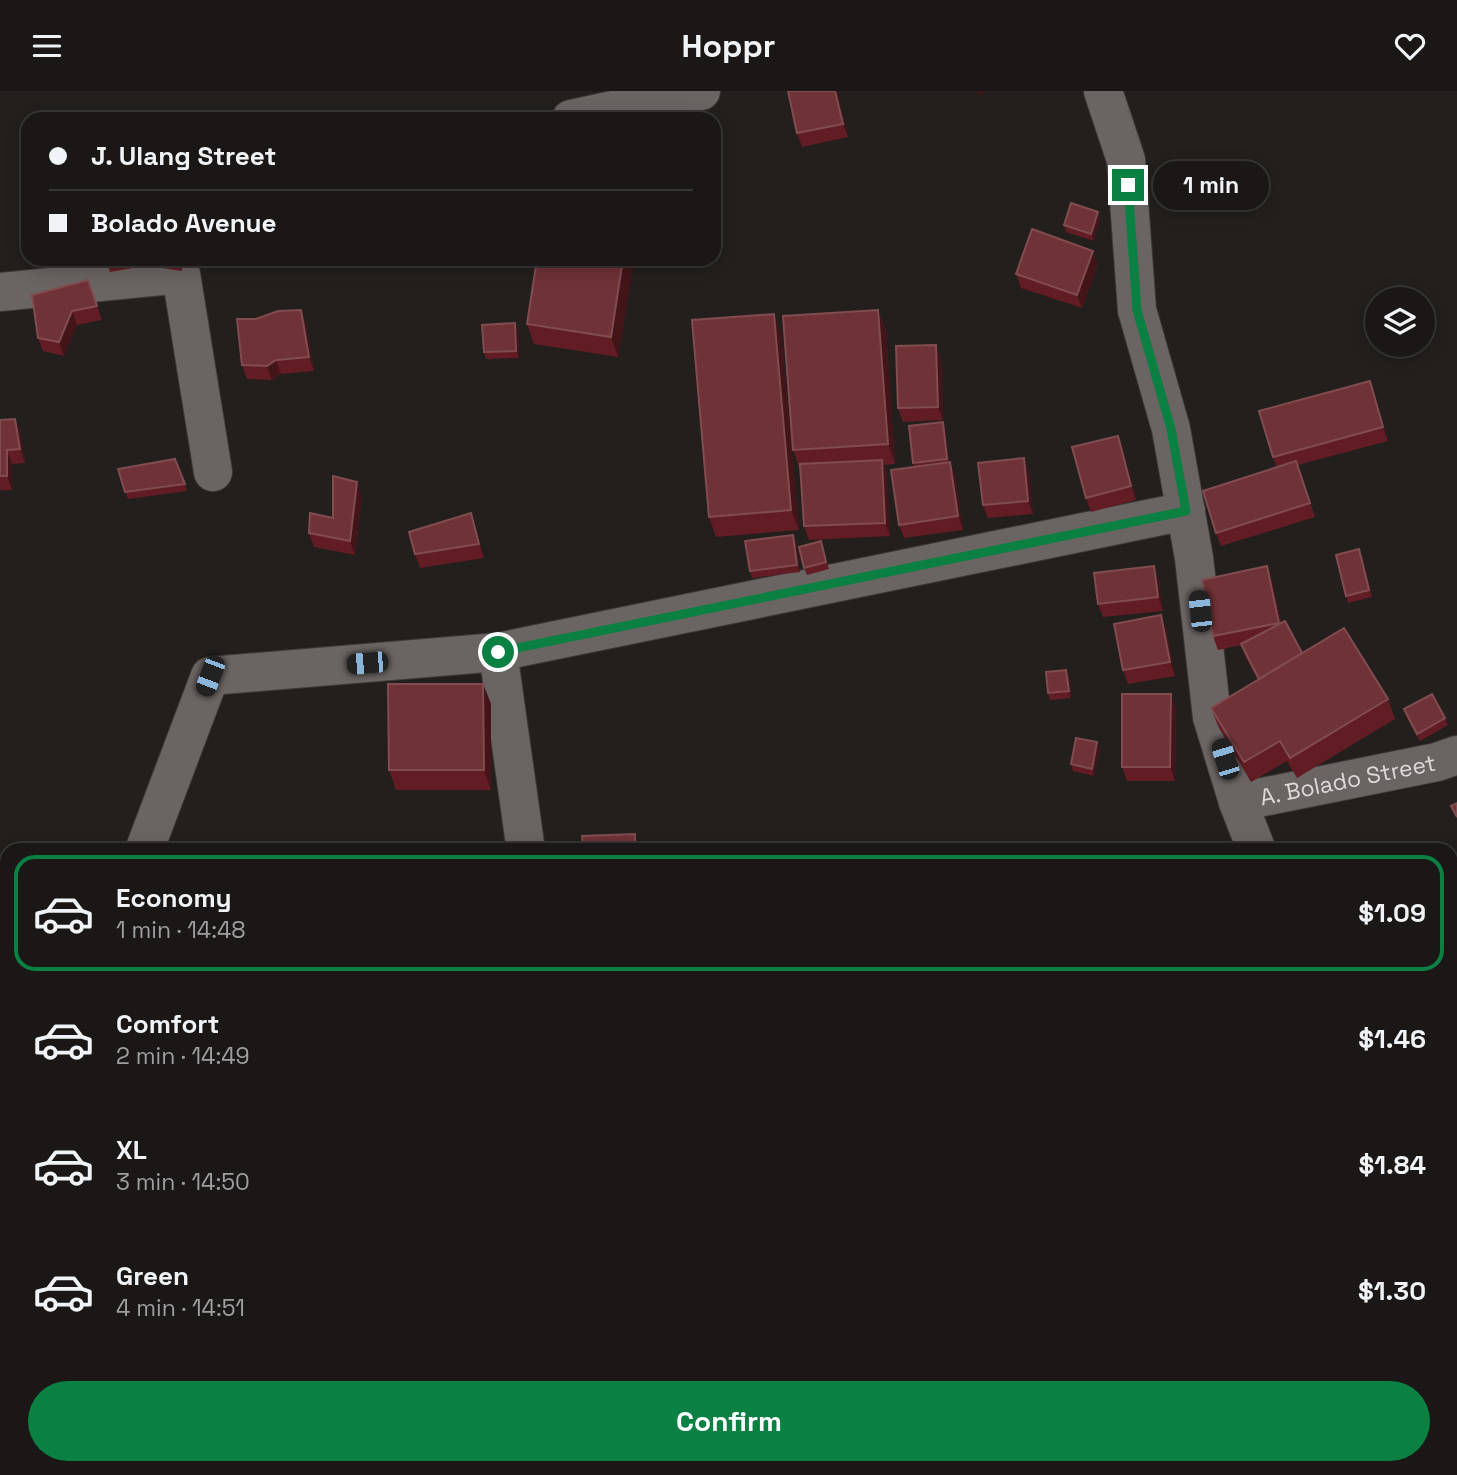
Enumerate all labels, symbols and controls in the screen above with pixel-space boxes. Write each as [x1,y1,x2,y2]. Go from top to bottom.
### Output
text: Hoppr [681,26,776,66]
icon: menu [28,27,66,65]
icon: heart [1391,27,1429,65]
text: J. Ulang Street [91,139,276,173]
callout: 1 min [1152,161,1268,210]
route end [1112,169,1144,201]
text: 1 min [1183,170,1239,200]
text: Bolado Avenue [91,206,277,240]
map controls [1365,287,1435,357]
button: layers [1365,287,1435,357]
car [1188,589,1213,633]
route start [482,636,514,668]
car [346,651,389,675]
car [193,653,228,699]
car [1209,736,1242,782]
street label: A. Bolado Street [1257,748,1438,812]
text: Economy [116,881,232,915]
icon: car [32,882,95,945]
text: $1.09 [1358,896,1426,930]
text: 1 min · 14:48 [116,915,246,945]
text: Comfort [116,1007,219,1041]
icon: car [32,1008,95,1071]
text: $1.46 [1358,1022,1426,1056]
text: 2 min · 14:49 [116,1041,250,1071]
text: XL [116,1133,147,1167]
icon: car [32,1134,95,1197]
text: $1.84 [1359,1148,1426,1182]
text: 3 min · 14:50 [116,1167,250,1197]
text: Green [116,1259,189,1293]
icon: car [32,1260,95,1323]
text: $1.30 [1358,1274,1426,1308]
text: 4 min · 14:51 [116,1293,245,1323]
button: Confirm [28,1381,1430,1461]

